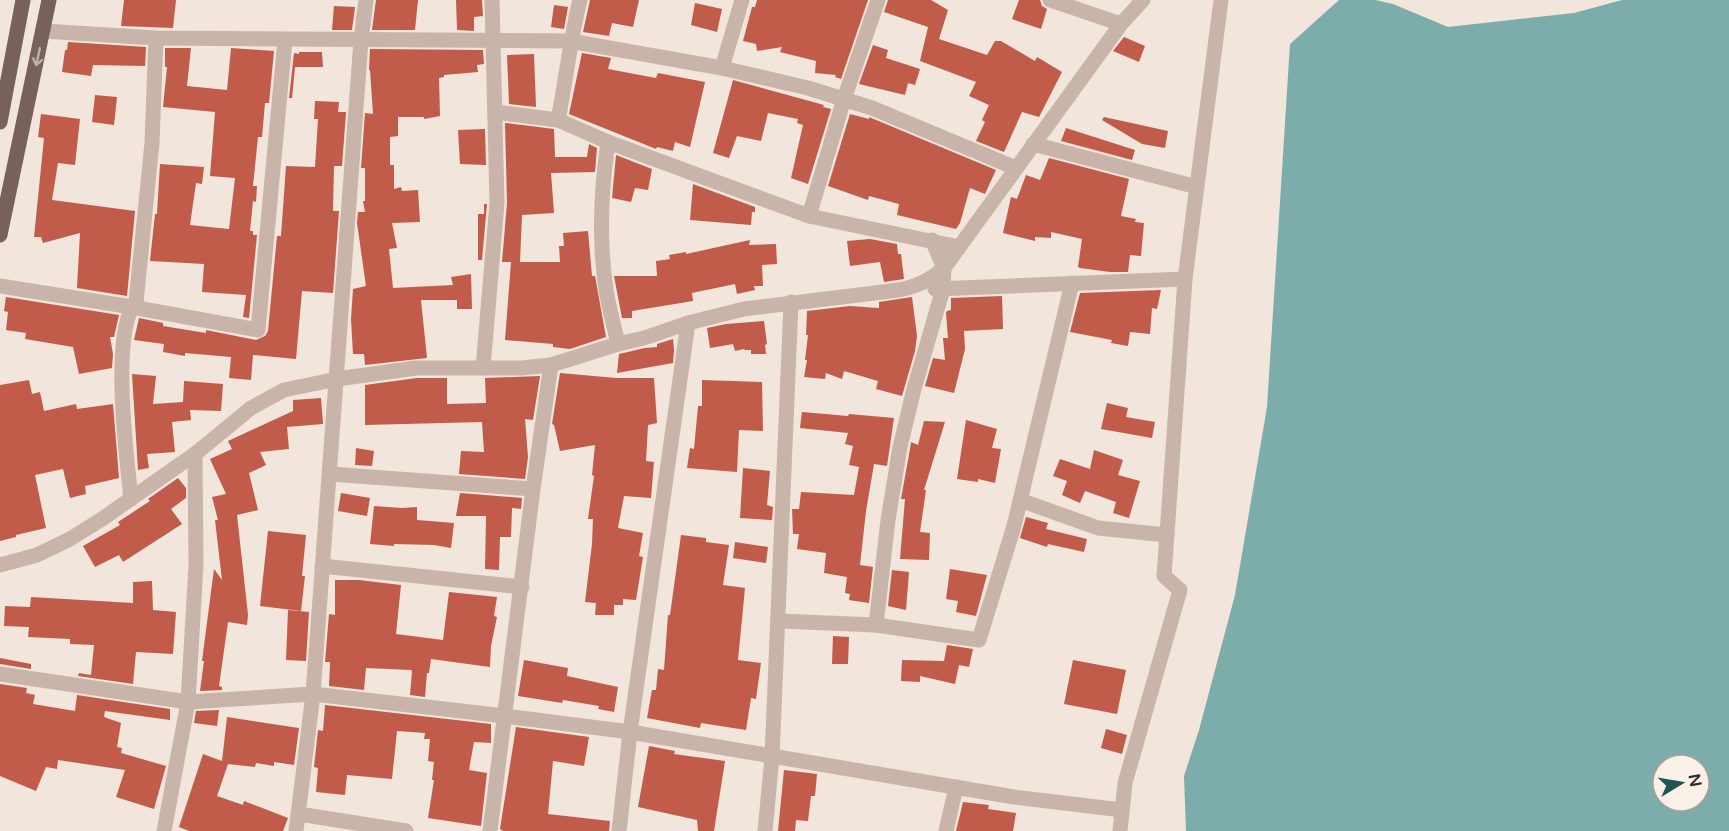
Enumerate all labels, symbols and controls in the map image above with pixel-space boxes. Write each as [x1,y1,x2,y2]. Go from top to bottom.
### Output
one-way arrow [32,47,43,67]
north arrow [1651,753,1711,813]
text: N [1684,772,1706,789]

